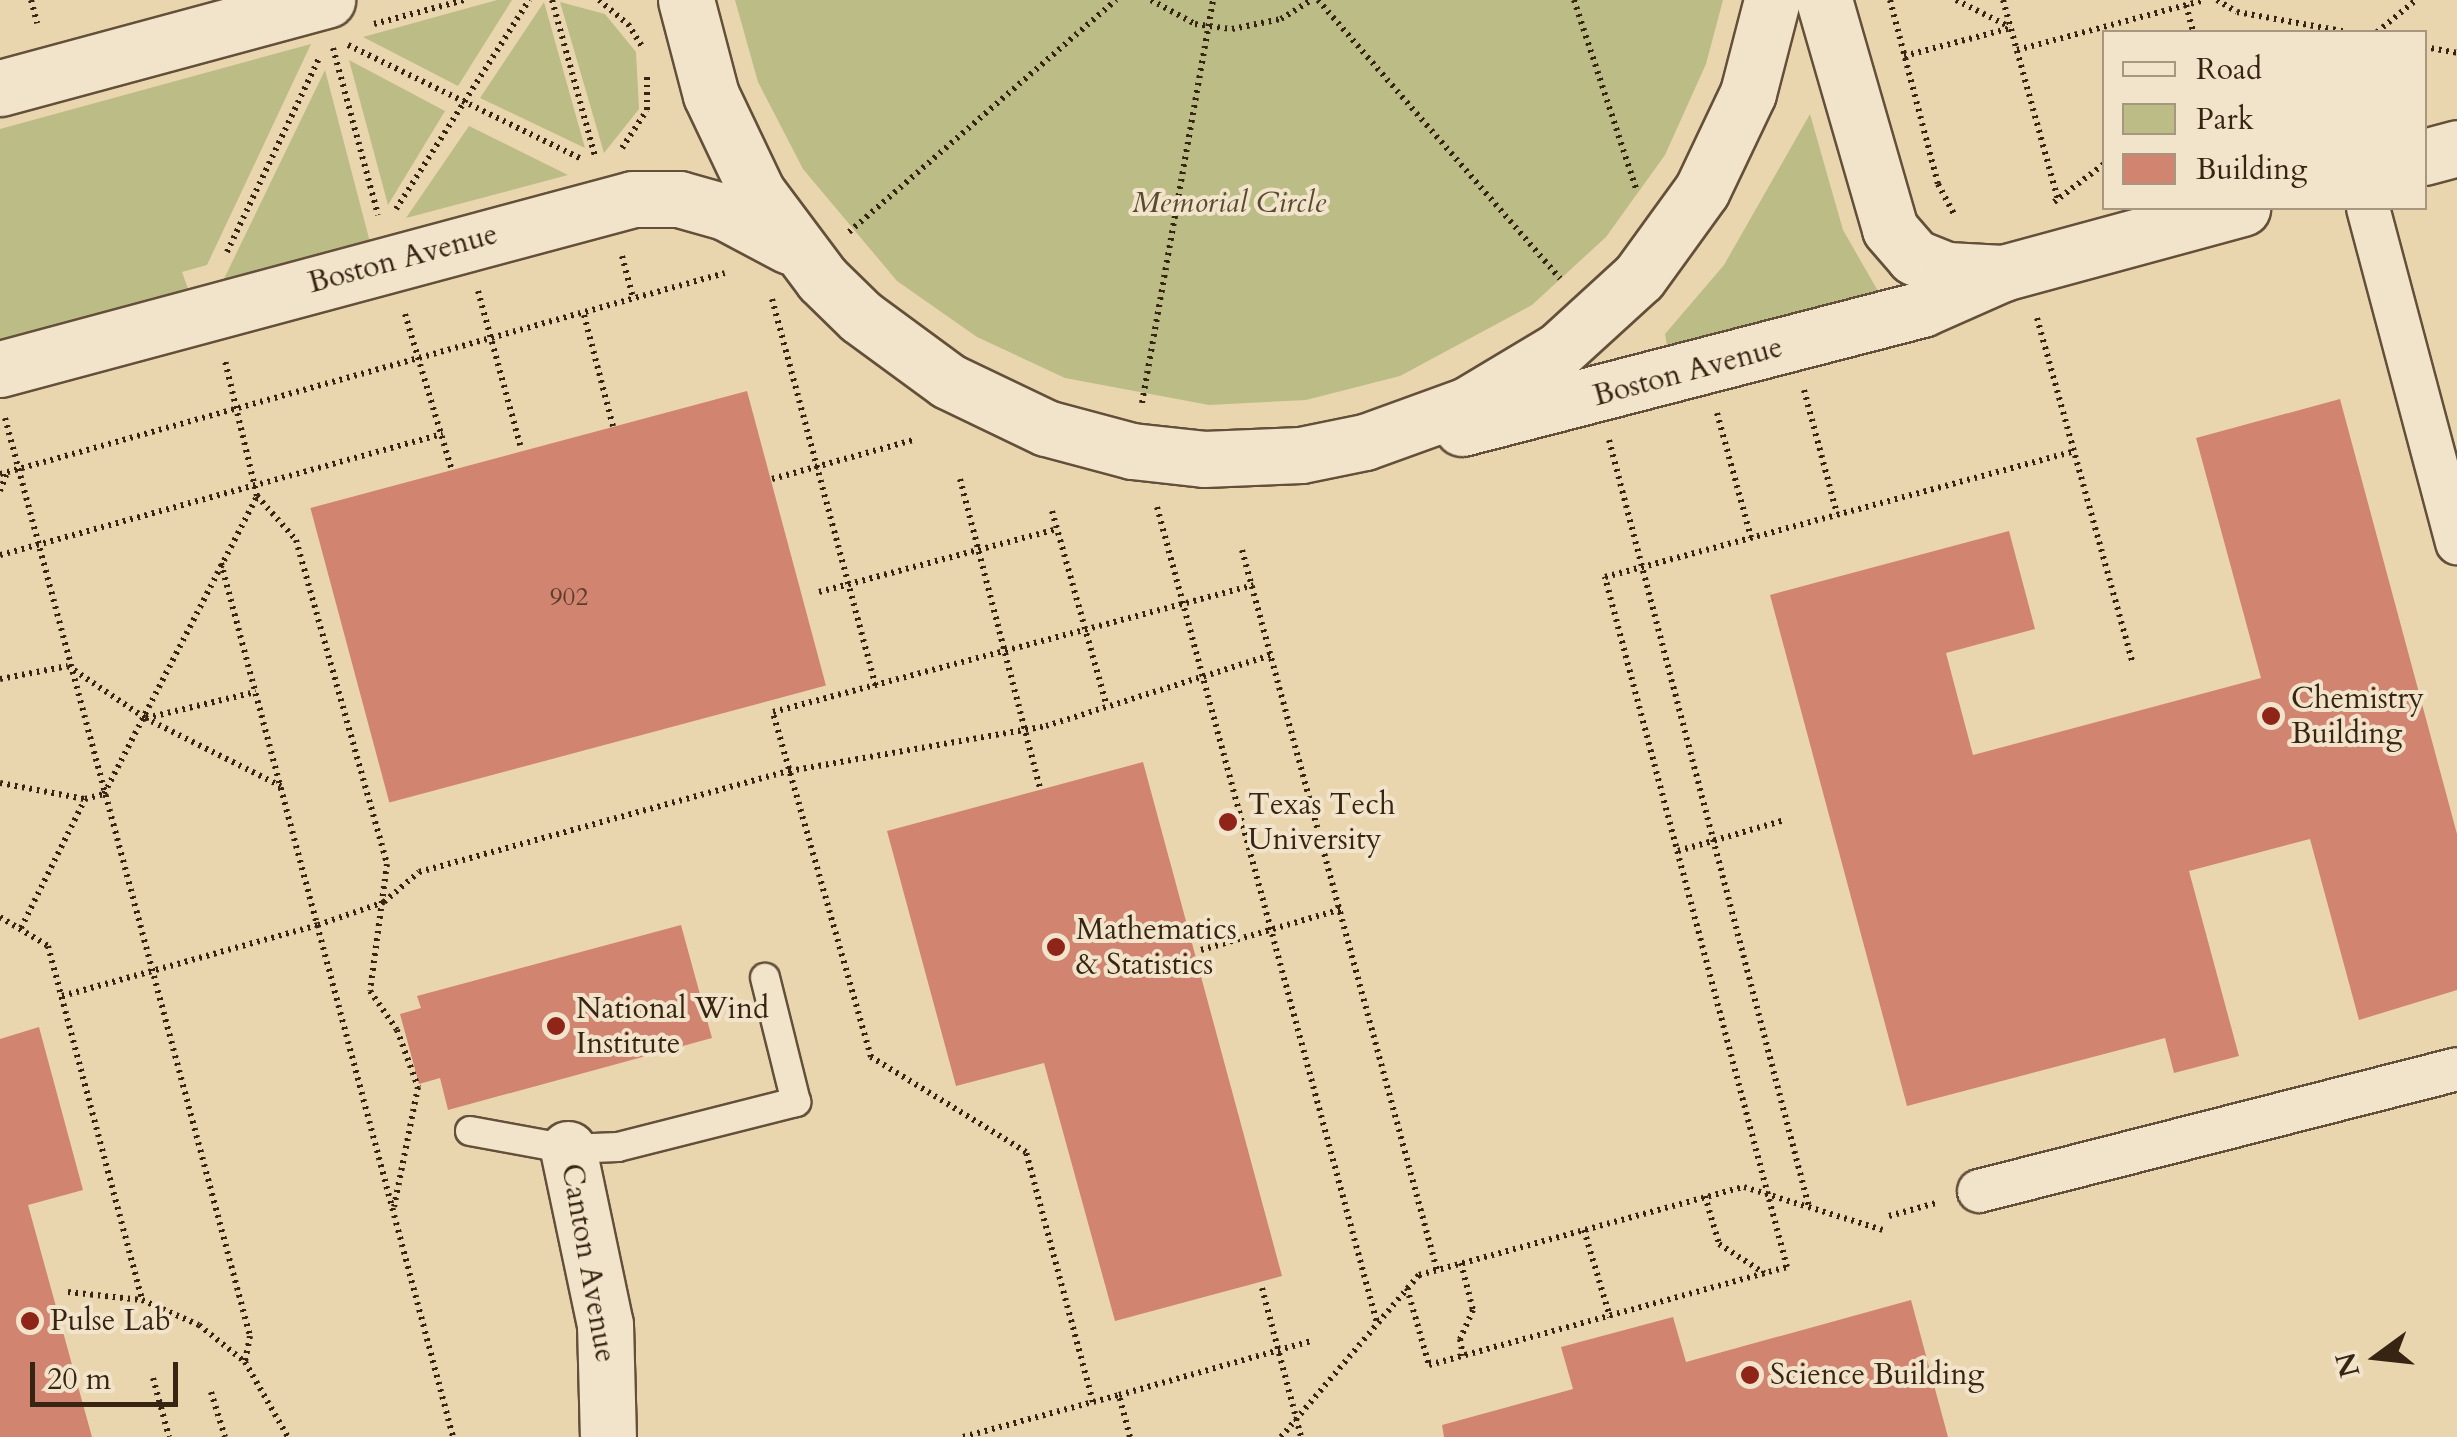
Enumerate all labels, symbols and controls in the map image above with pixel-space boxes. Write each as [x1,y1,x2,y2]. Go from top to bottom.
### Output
legend [2102,30,2427,210]
text: Road [2196,49,2262,90]
text: Park [2196,99,2254,140]
text: Building [2196,149,2307,190]
park label: Memorial Circle [1132,185,1326,221]
street label: Boston Avenue [304,216,502,302]
street label: Boston Avenue [1589,329,1787,415]
house number: 902 [550,582,588,612]
place label: Chemistry Building [2291,681,2424,752]
marker: Chemistry Building [2260,705,2282,727]
place label: Texas Tech University [1248,787,1395,858]
marker: Texas Tech University [1217,811,1239,833]
place label: Mathematics & Statistics [1076,912,1237,982]
marker: Mathematics & Statistics [1045,936,1067,958]
place label: National Wind Institute [576,991,769,1062]
marker: National Wind Institute [545,1015,567,1037]
street label: Canton Avenue [553,1161,623,1365]
place label: Pulse Lab [50,1303,171,1339]
north arrow [2327,1307,2427,1407]
marker: Pulse Lab [19,1310,41,1332]
scale bar [35,1342,182,1404]
text: N [2327,1348,2370,1381]
place label: Science Building [1770,1357,1984,1393]
text: 20 m [47,1359,111,1400]
marker: Science Building [1739,1364,1761,1386]

